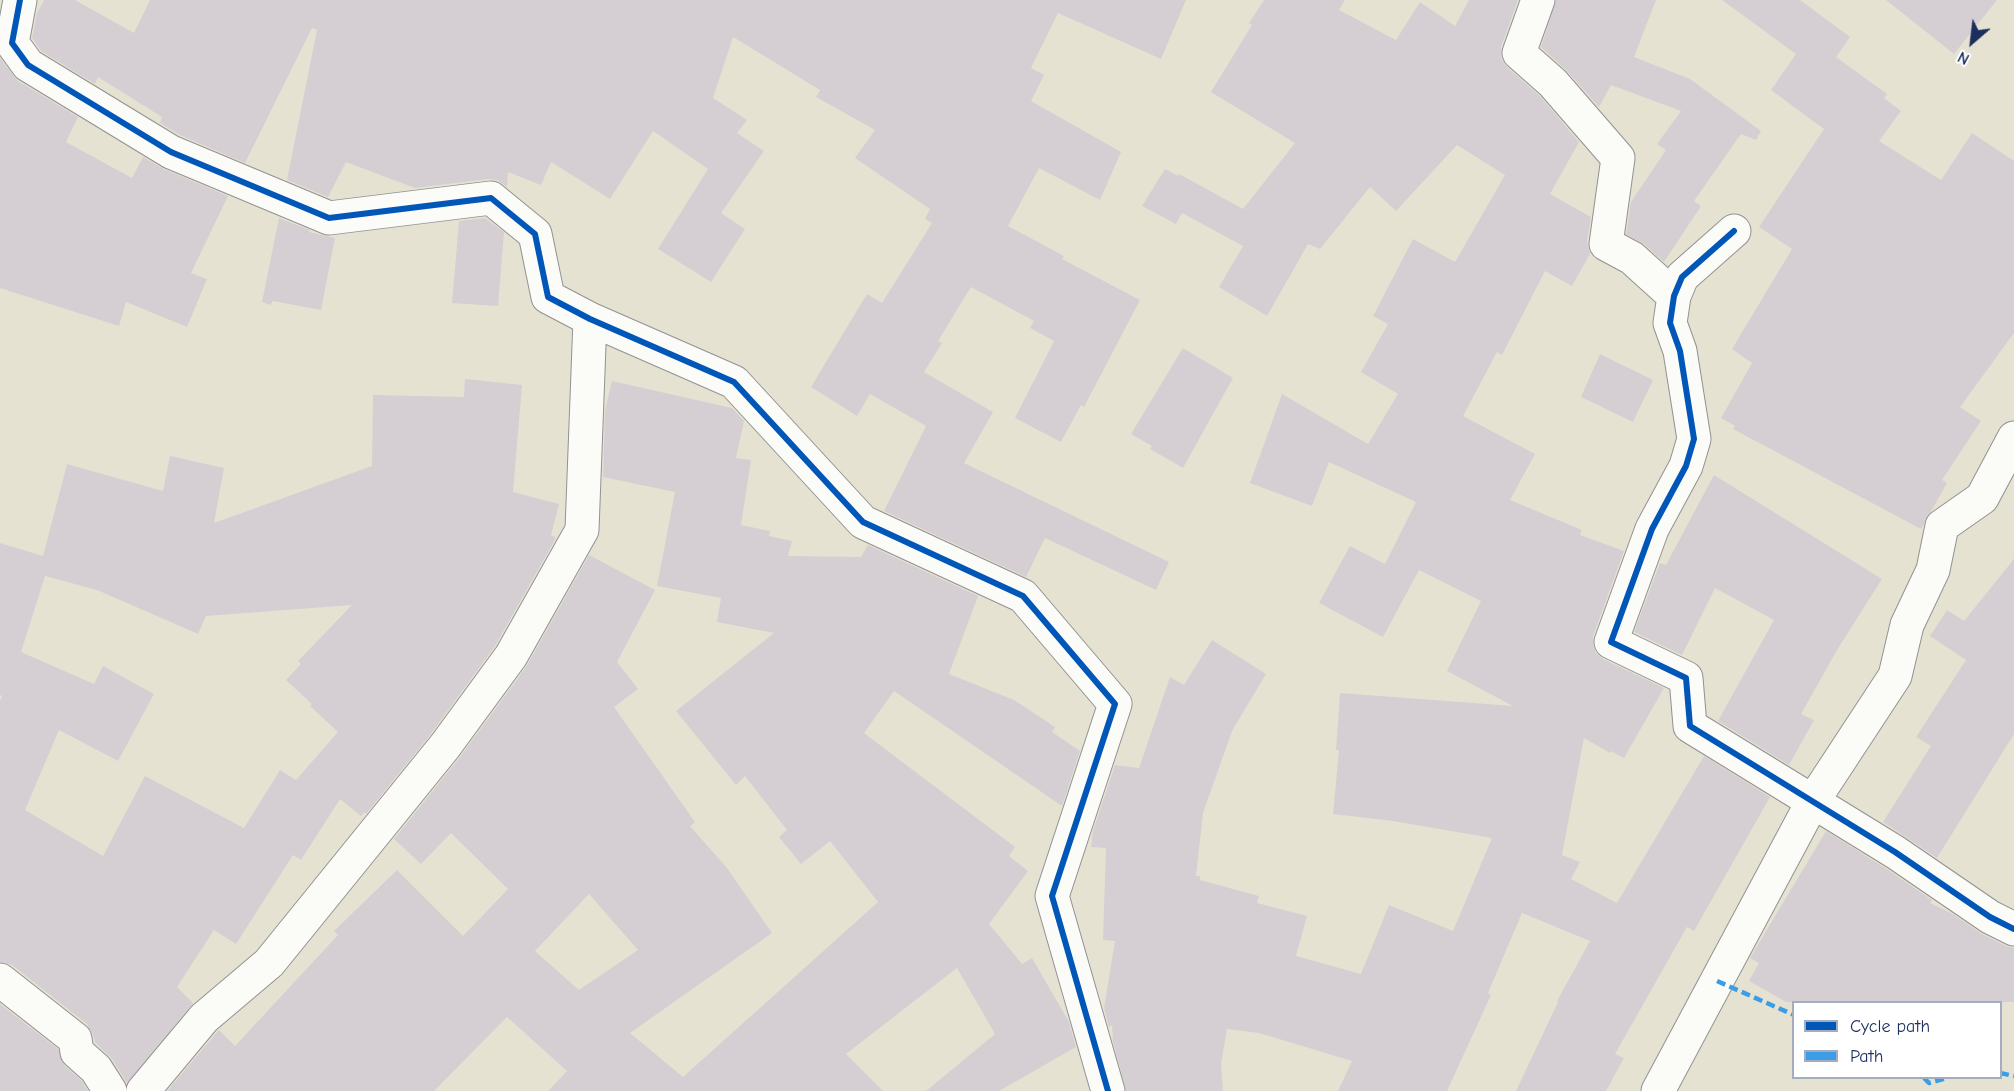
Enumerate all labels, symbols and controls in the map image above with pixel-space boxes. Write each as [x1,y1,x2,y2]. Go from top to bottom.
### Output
north arrow [1942,12,2002,72]
text: N [1955,47,1972,68]
legend [1792,1001,2002,1079]
text: Cycle path [1850,1016,1930,1037]
text: Path [1850,1046,1883,1067]

